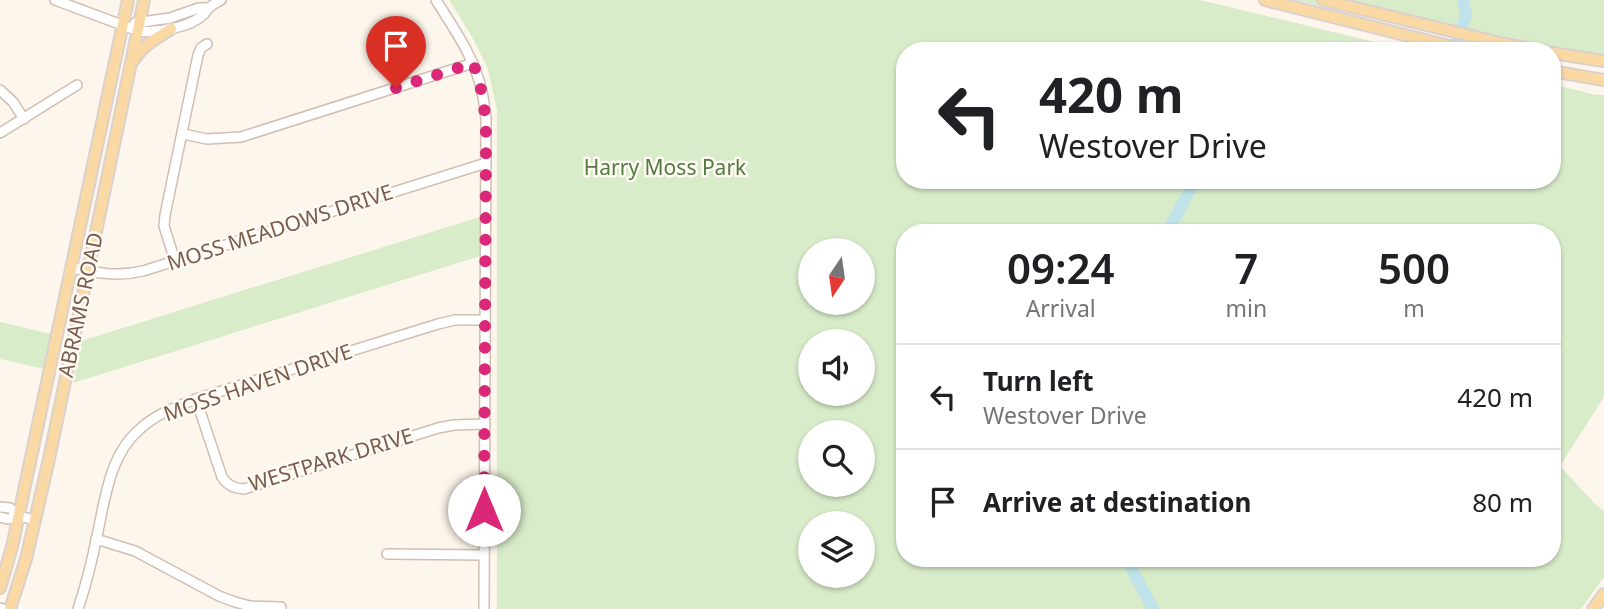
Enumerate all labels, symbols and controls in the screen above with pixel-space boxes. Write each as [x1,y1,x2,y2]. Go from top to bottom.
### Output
pin [366,16,426,88]
icon: arrive [377,27,415,65]
text: 420 m [1039,61,1184,127]
icon: left [924,70,1015,161]
text: Westover Drive [1039,124,1267,167]
park label: Harry Moss Park [584,153,747,181]
street label: MOSS MEADOWS DRIVE [163,177,396,277]
street label: ABRAMS ROAD [51,230,109,380]
north arrow [798,238,875,315]
map controls [798,238,875,588]
text: 09:24 [1007,239,1115,296]
text: 7 [1234,239,1258,296]
text: 500 [1378,239,1450,296]
text: Arrival [1026,292,1096,324]
text: min [1225,292,1267,324]
text: m [1403,292,1425,324]
button: sound [798,329,875,406]
street label: MOSS HAVEN DRIVE [160,337,356,427]
text: Turn left [983,363,1094,399]
icon: left [924,378,962,416]
text: 420 m [1457,379,1533,415]
text: Westover Drive [983,399,1147,431]
button: search [798,420,875,497]
street label: WESTPARK DRIVE [245,421,416,497]
position arrow [447,473,521,547]
icon: arrive [924,483,962,521]
text: Arrive at destination [983,484,1252,520]
text: 80 m [1472,484,1533,520]
button: layers [798,511,875,588]

